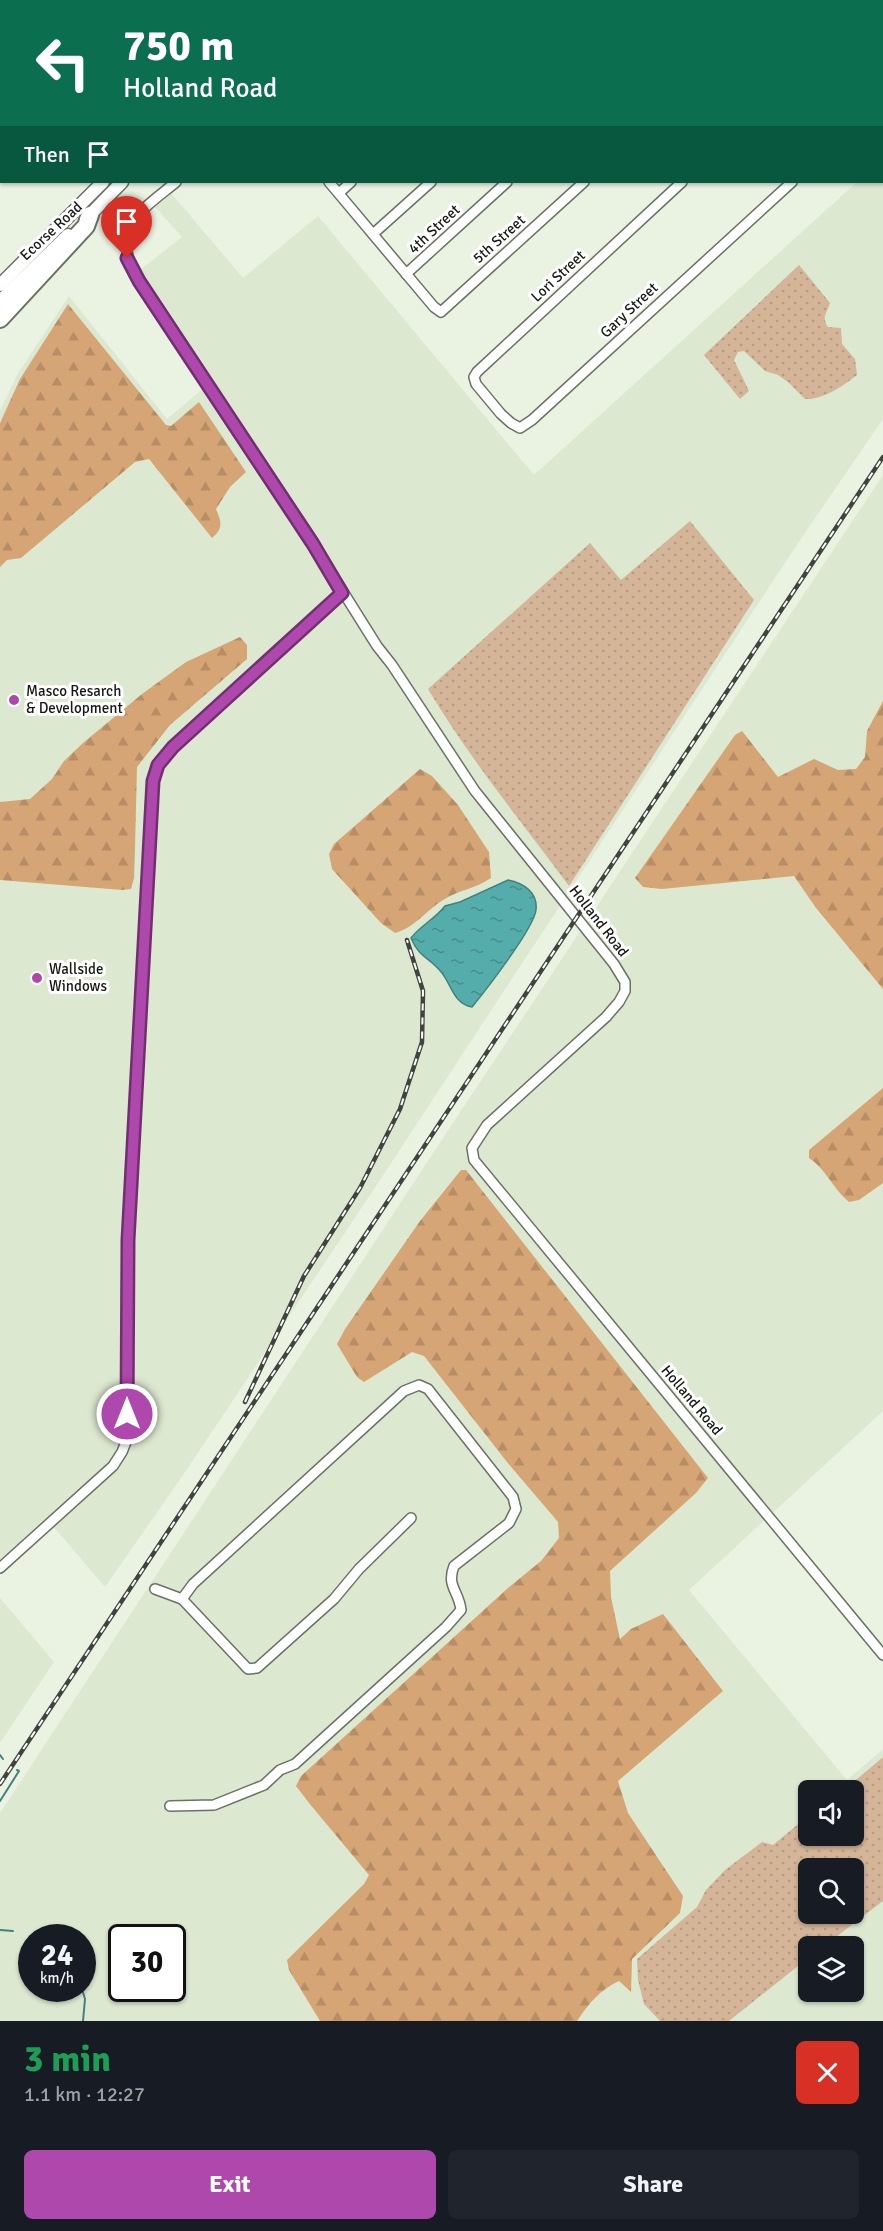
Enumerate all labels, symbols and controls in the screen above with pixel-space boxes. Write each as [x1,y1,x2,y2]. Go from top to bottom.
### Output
text: 750 m [123,21,234,72]
icon: left [24,24,102,102]
text: Holland Road [123,72,277,105]
icon: arrive [82,138,115,171]
text: Then [24,141,70,168]
pin [101,196,152,258]
street label: Ecorse Road [16,198,86,264]
street label: 4th Street [404,201,464,257]
icon: arrive [110,205,143,238]
street label: 5th Street [469,211,529,267]
street label: Lori Street [527,246,589,306]
street label: Gary Street [596,279,662,341]
place label: Masco Resarch & Development [26,682,123,717]
marker: Masco Resarch & Development [7,693,21,707]
street label: Holland Road [566,882,633,960]
place label: Wallside Windows [49,960,107,995]
marker: Wallside Windows [30,971,44,985]
street label: Holland Road [658,1361,726,1439]
position arrow [95,1382,159,1446]
map controls [798,1780,864,2002]
button: sound [798,1780,864,1846]
button: search [798,1858,864,1924]
speed limit sign: 30 [108,1924,186,2002]
button: layers [798,1936,864,2002]
text: 24 [41,1937,73,1974]
text: km/h [40,1969,74,1987]
text: 3 min [24,2037,111,2082]
button: close [796,2041,859,2104]
text: 1.1 km · 12:27 [24,2082,145,2107]
button: Exit [24,2150,436,2219]
button: Share [448,2150,859,2219]

